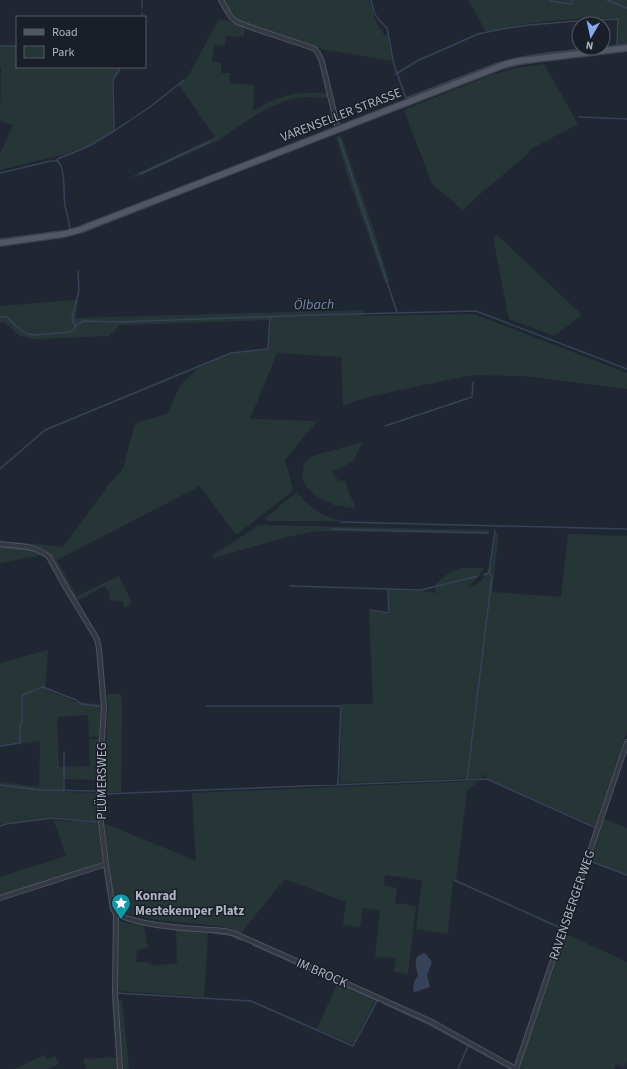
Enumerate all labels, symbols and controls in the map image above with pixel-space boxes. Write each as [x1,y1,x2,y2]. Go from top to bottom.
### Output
legend [16,16,146,68]
north arrow [571,16,611,56]
text: Road [52,24,78,41]
text: N [585,37,594,53]
text: Park [52,44,74,61]
street label: VARENSELLER STRASSE [278,84,404,146]
water label: Ölbach [293,295,335,315]
street label: PLÜMERSWEG [93,742,111,820]
street label: RAVENSBERGER WEG [545,848,599,962]
place label: Konrad Mestekemper Platz [135,887,244,920]
place icon: Konrad Mestekemper Platz [110,892,132,920]
street label: IM BROCK [294,954,351,992]

